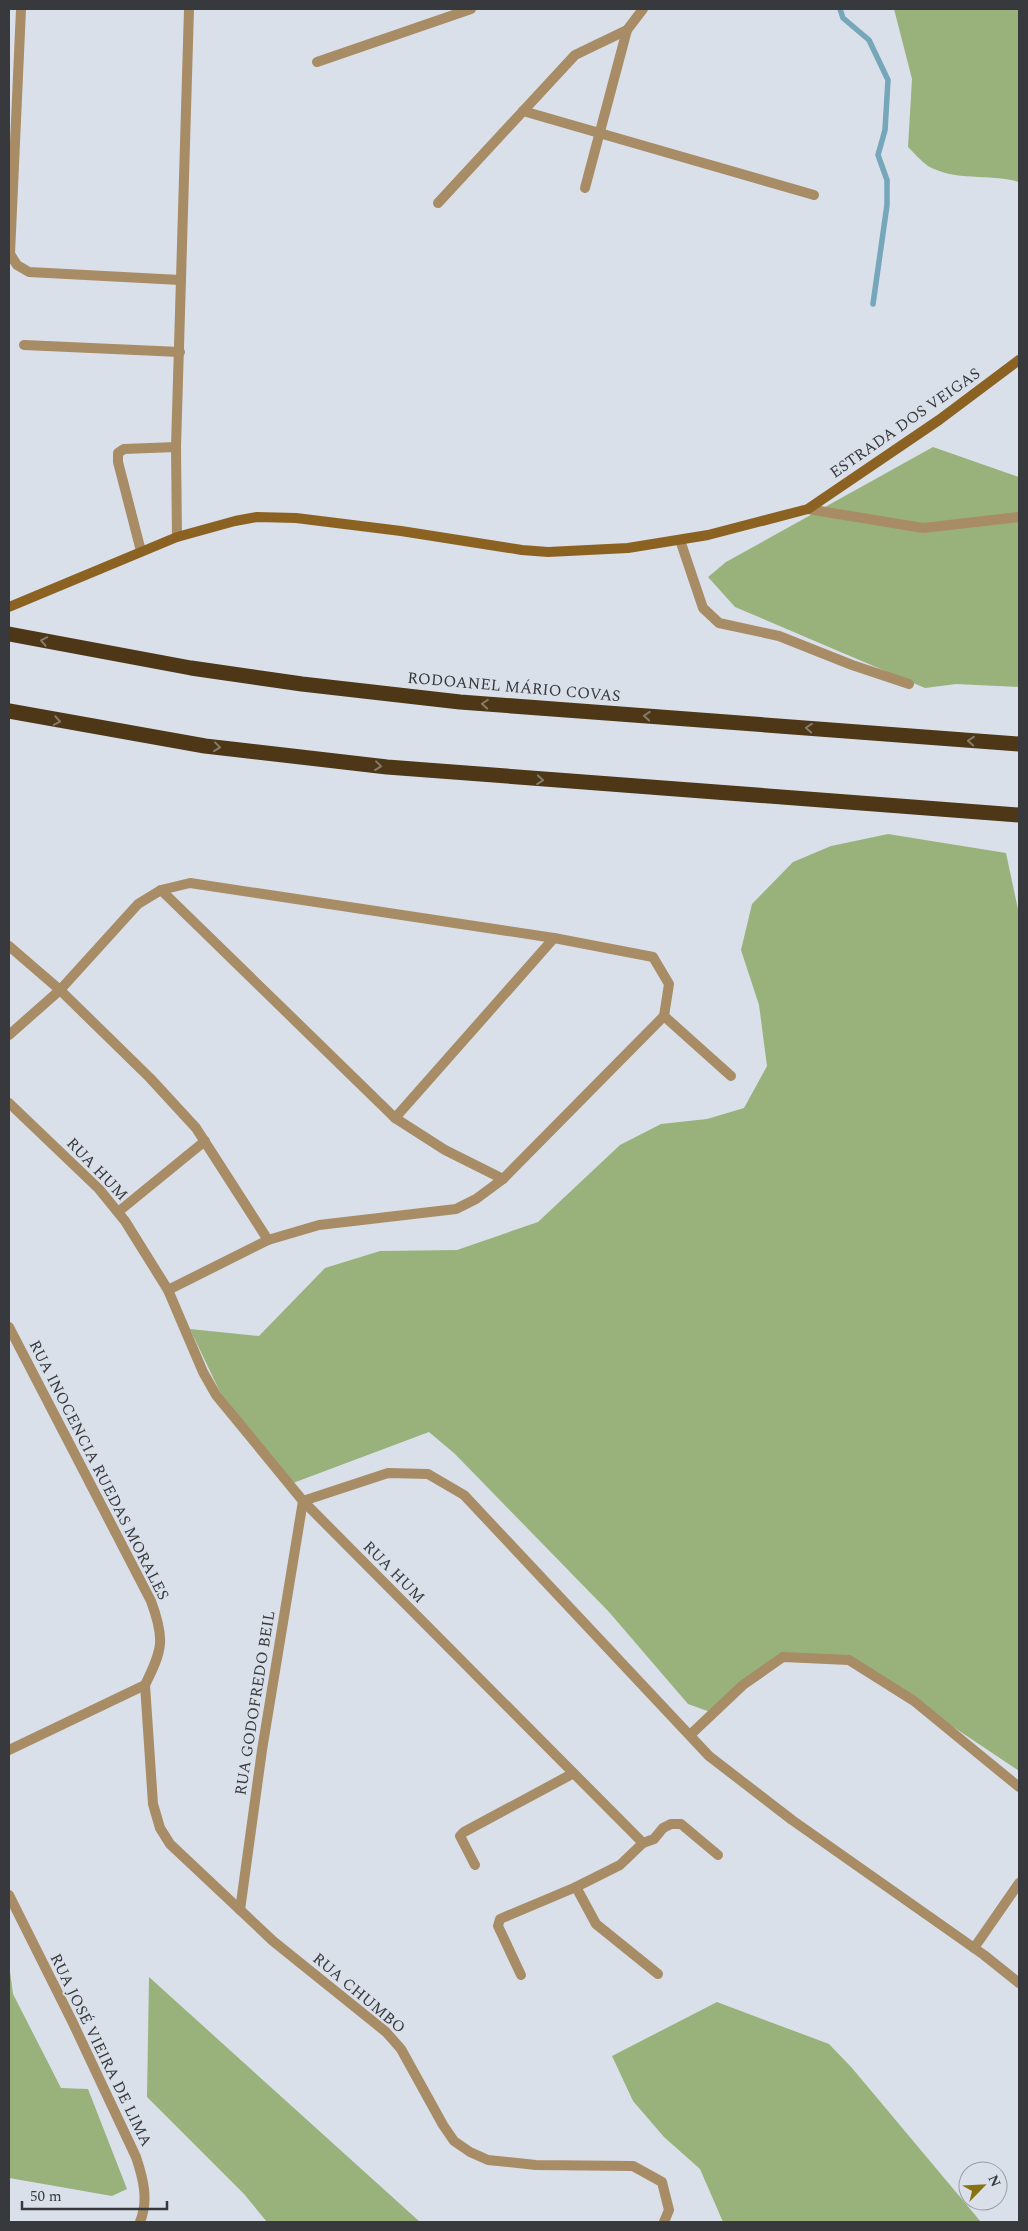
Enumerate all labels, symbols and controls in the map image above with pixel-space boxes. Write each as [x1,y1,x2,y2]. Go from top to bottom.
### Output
street label: ESTRADA DOS VEIGAS [825,362,985,484]
one-way arrow [40,636,49,647]
street label: RODOANEL MÁRIO COVAS [406,666,622,708]
one-way arrow [480,699,488,710]
one-way arrow [642,711,650,722]
one-way arrow [52,715,61,725]
one-way arrow [804,723,812,734]
one-way arrow [966,735,974,746]
one-way arrow [213,741,221,752]
one-way arrow [375,760,383,771]
one-way arrow [536,774,544,785]
street label: RUA HUM [61,1132,133,1206]
street label: RUA INOCENCIA RUEDAS MORALES [23,1336,175,1604]
street label: RUA HUM [357,1535,431,1609]
street label: RUA GODOFREDO BEIL [229,1609,281,1797]
street label: RUA CHUMBO [307,1947,411,2039]
street label: RUA JOSÉ VIEIRA DE LIMA [44,1949,158,2151]
north arrow [958,2161,1008,2211]
text: N [983,2171,1006,2190]
scale bar [22,2178,168,2210]
text: 50 m [30,2185,62,2208]

